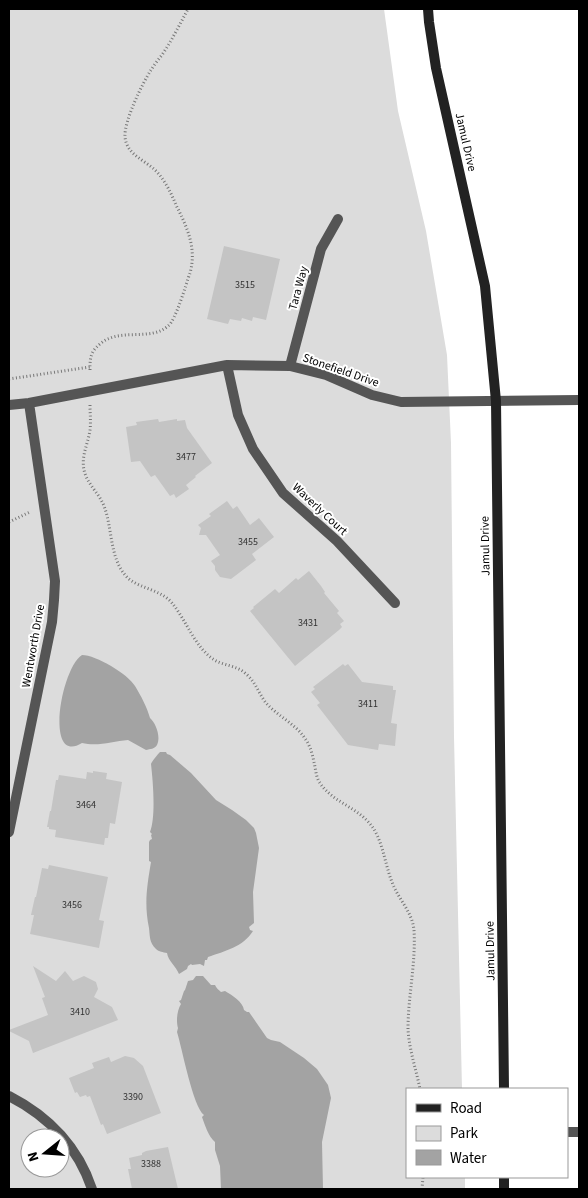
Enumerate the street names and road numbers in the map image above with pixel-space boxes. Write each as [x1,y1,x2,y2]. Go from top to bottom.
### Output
street label: Jamul Drive [451,111,481,173]
street label: Tara Way [284,264,313,312]
street label: Stonefield Drive [300,349,381,391]
street label: Waverly Court [288,479,351,540]
street label: Jamul Drive [476,516,495,576]
street label: Wentworth Drive [18,603,49,689]
street label: Jamul Drive [481,921,500,981]

